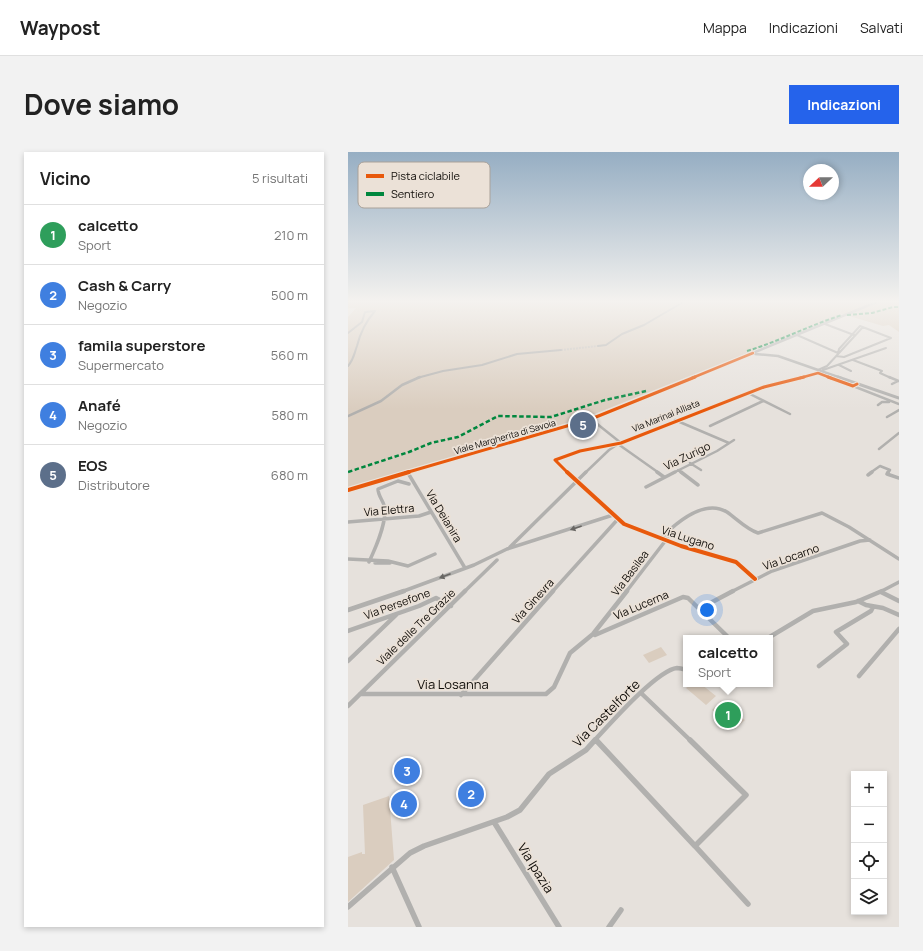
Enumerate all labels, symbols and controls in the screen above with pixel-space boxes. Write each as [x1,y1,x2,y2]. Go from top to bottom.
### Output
text: Waypost [20,15,100,41]
text: Mappa [703,18,747,37]
text: Indicazioni [769,18,838,37]
text: Salvati [860,18,903,37]
text: Dove siamo [24,85,179,123]
button: Indicazioni [789,85,899,124]
legend [358,162,490,208]
north arrow [803,164,839,200]
text: Vicino [40,167,91,190]
text: Pista ciclabile [391,168,460,183]
text: 5 risultati [252,169,308,187]
text: Sentiero [391,186,435,201]
text: calcetto [78,215,138,236]
text: 1 [50,226,56,244]
text: 210 m [274,226,308,244]
text: Sport [78,236,111,254]
text: Cash & Carry [78,275,171,296]
text: 2 [49,286,57,304]
text: 500 m [271,286,308,304]
text: Negozio [78,296,127,314]
text: famila superstore [78,335,205,356]
text: 3 [49,346,57,364]
text: 560 m [271,346,308,364]
text: Supermercato [78,356,164,374]
text: Anafé [78,395,121,416]
street label: Via Marinai Alliata [630,396,702,435]
text: 4 [49,406,57,424]
text: 580 m [271,406,308,424]
pin: 5 [570,410,596,440]
text: Negozio [78,416,127,434]
street label: Viale Margherita di Savoia [452,416,557,457]
street label: Via Zurigo [661,438,713,473]
text: EOS [78,455,107,476]
text: 5 [49,466,57,484]
text: 680 m [271,466,308,484]
text: Distributore [78,476,150,494]
street label: Via Deianira [423,487,466,545]
street label: Via Elettra [363,500,415,519]
street label: Via Lugano [660,522,717,553]
one-way arrow [570,525,582,531]
street label: Via Locarno [761,540,821,573]
street label: Via Basilea [608,547,652,599]
one-way arrow [439,573,451,579]
street label: Via Ginevra [508,575,557,626]
street label: Via Persefone [362,584,433,622]
street label: Viale delle Tre Grazie [373,585,459,668]
street label: Via Lucerna [611,586,671,623]
your location [697,600,717,620]
popup [683,635,773,687]
text: calcetto [698,642,758,663]
text: Sport [698,663,731,681]
street label: Via Losanna [417,675,489,693]
street label: Via Castelforte [568,675,644,751]
pin: 1 [715,700,741,730]
pin: 3 [394,756,420,786]
map controls [851,771,887,915]
button: + [851,771,887,807]
pin: 2 [458,779,484,809]
pin: 4 [391,789,417,819]
button: − [851,807,887,843]
street label: Via Ipazia [514,840,558,896]
button: locate [851,843,887,879]
button: layers [851,879,887,915]

